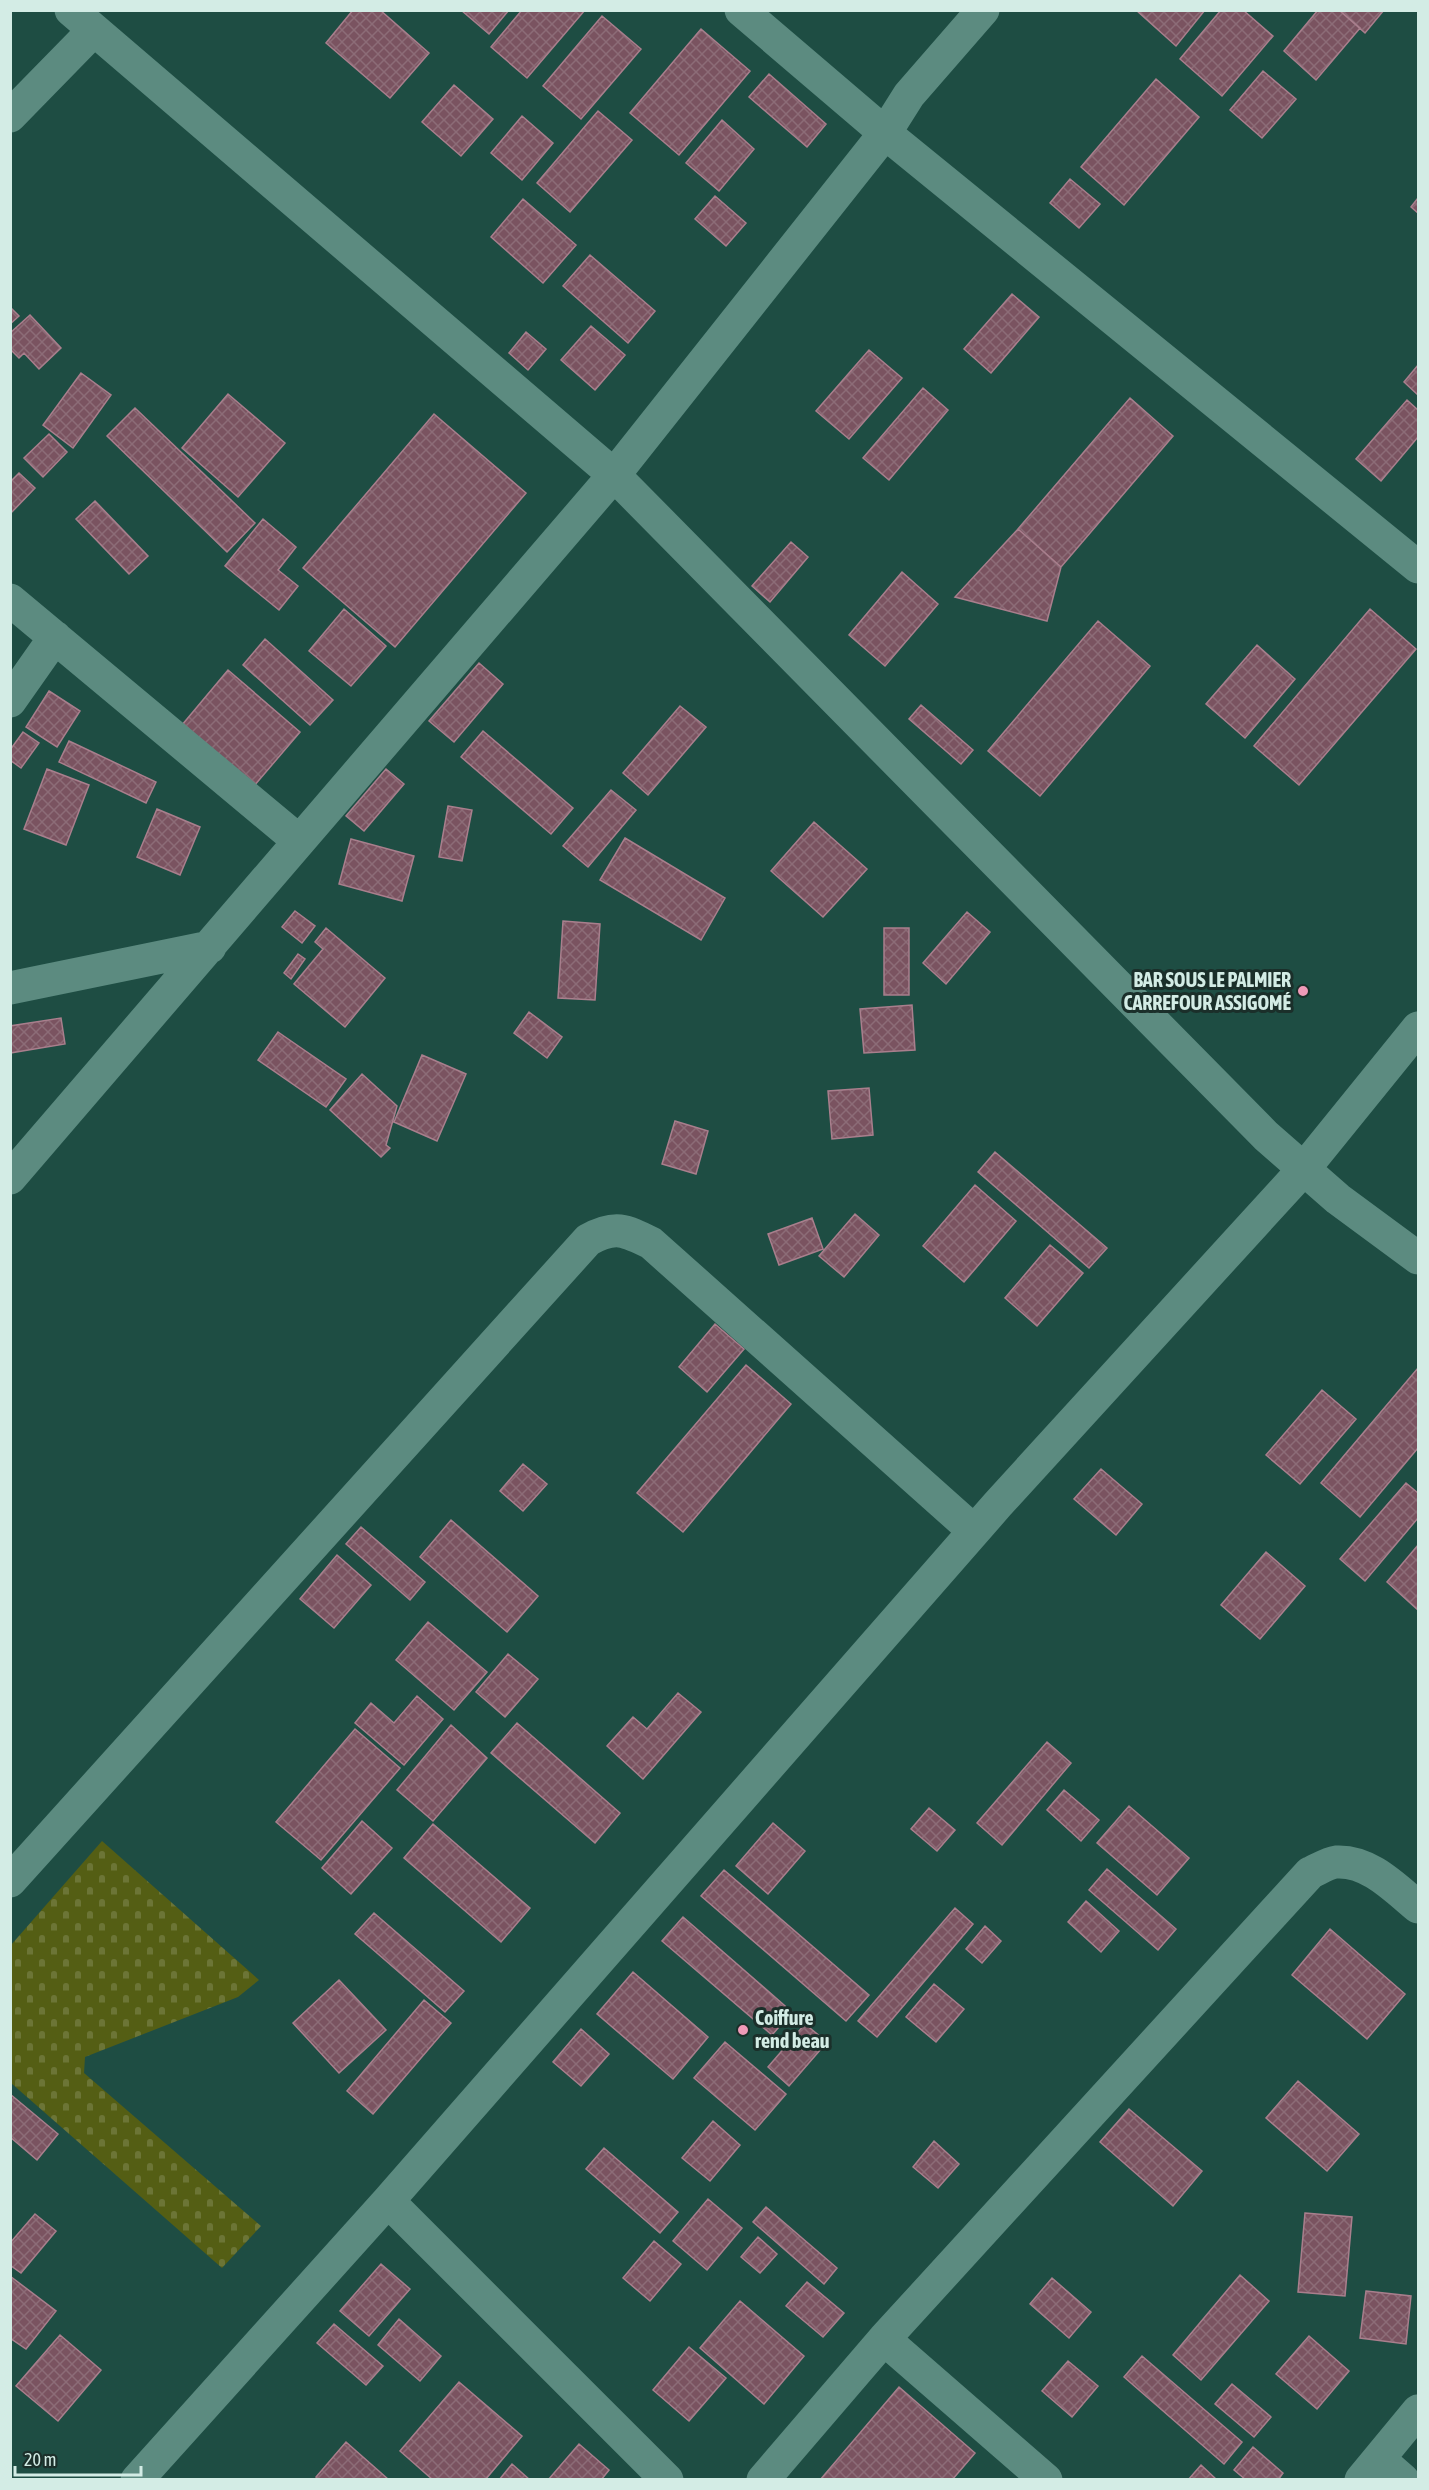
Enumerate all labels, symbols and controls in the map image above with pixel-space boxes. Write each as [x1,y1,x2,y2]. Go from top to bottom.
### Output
place label: BAR SOUS LE PALMIER CARREFOUR ASSIGOMÉ [1124,968,1291,1014]
marker: BAR SOUS LE PALMIER CARREFOUR ASSIGOMÉ [1296,984,1310,998]
place label: Coiffure rend beau [755,2006,830,2052]
marker: Coiffure rend beau [736,2023,750,2037]
scale bar [15,2439,141,2477]
text: 20 m [24,2449,56,2470]

